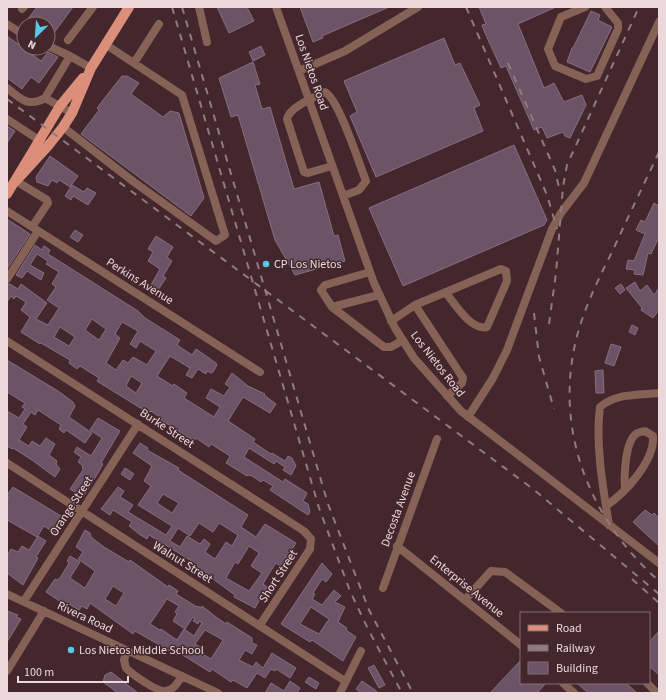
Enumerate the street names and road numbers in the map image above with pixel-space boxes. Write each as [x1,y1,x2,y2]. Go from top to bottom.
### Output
street label: Los Nietos Road [291,32,333,113]
street label: Perkins Avenue [103,254,177,309]
street label: Los Nietos Road [406,328,469,401]
street label: Burke Street [136,404,197,452]
street label: Decosta Avenue [377,469,420,549]
street label: Orange Street [46,473,97,540]
street label: Walnut Street [149,537,216,588]
street label: Short Street [255,546,302,606]
street label: Enterprise Avenue [426,551,507,622]
street label: Rivera Road [54,597,115,638]

